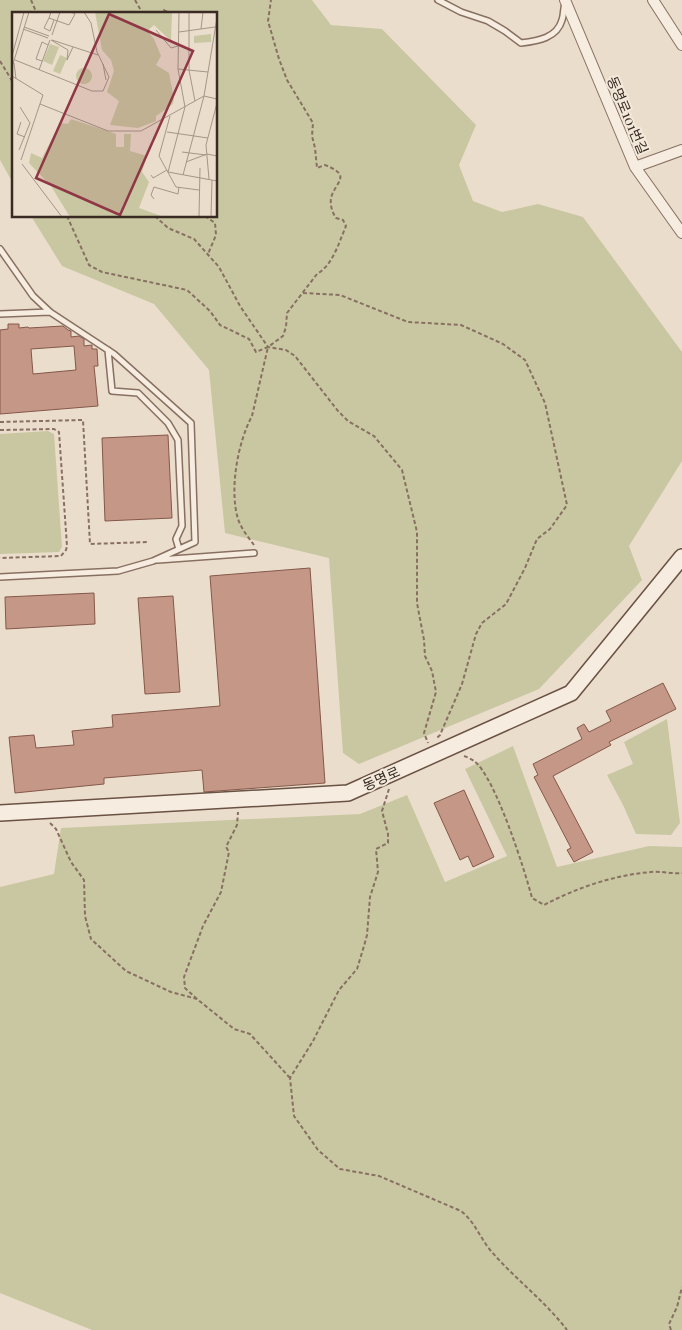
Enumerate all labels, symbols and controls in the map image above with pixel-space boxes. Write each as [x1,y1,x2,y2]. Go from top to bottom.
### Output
inset map [12,12,218,218]
street label: 동명로101번길 [603,73,653,157]
street label: 동명로 [359,761,403,795]

